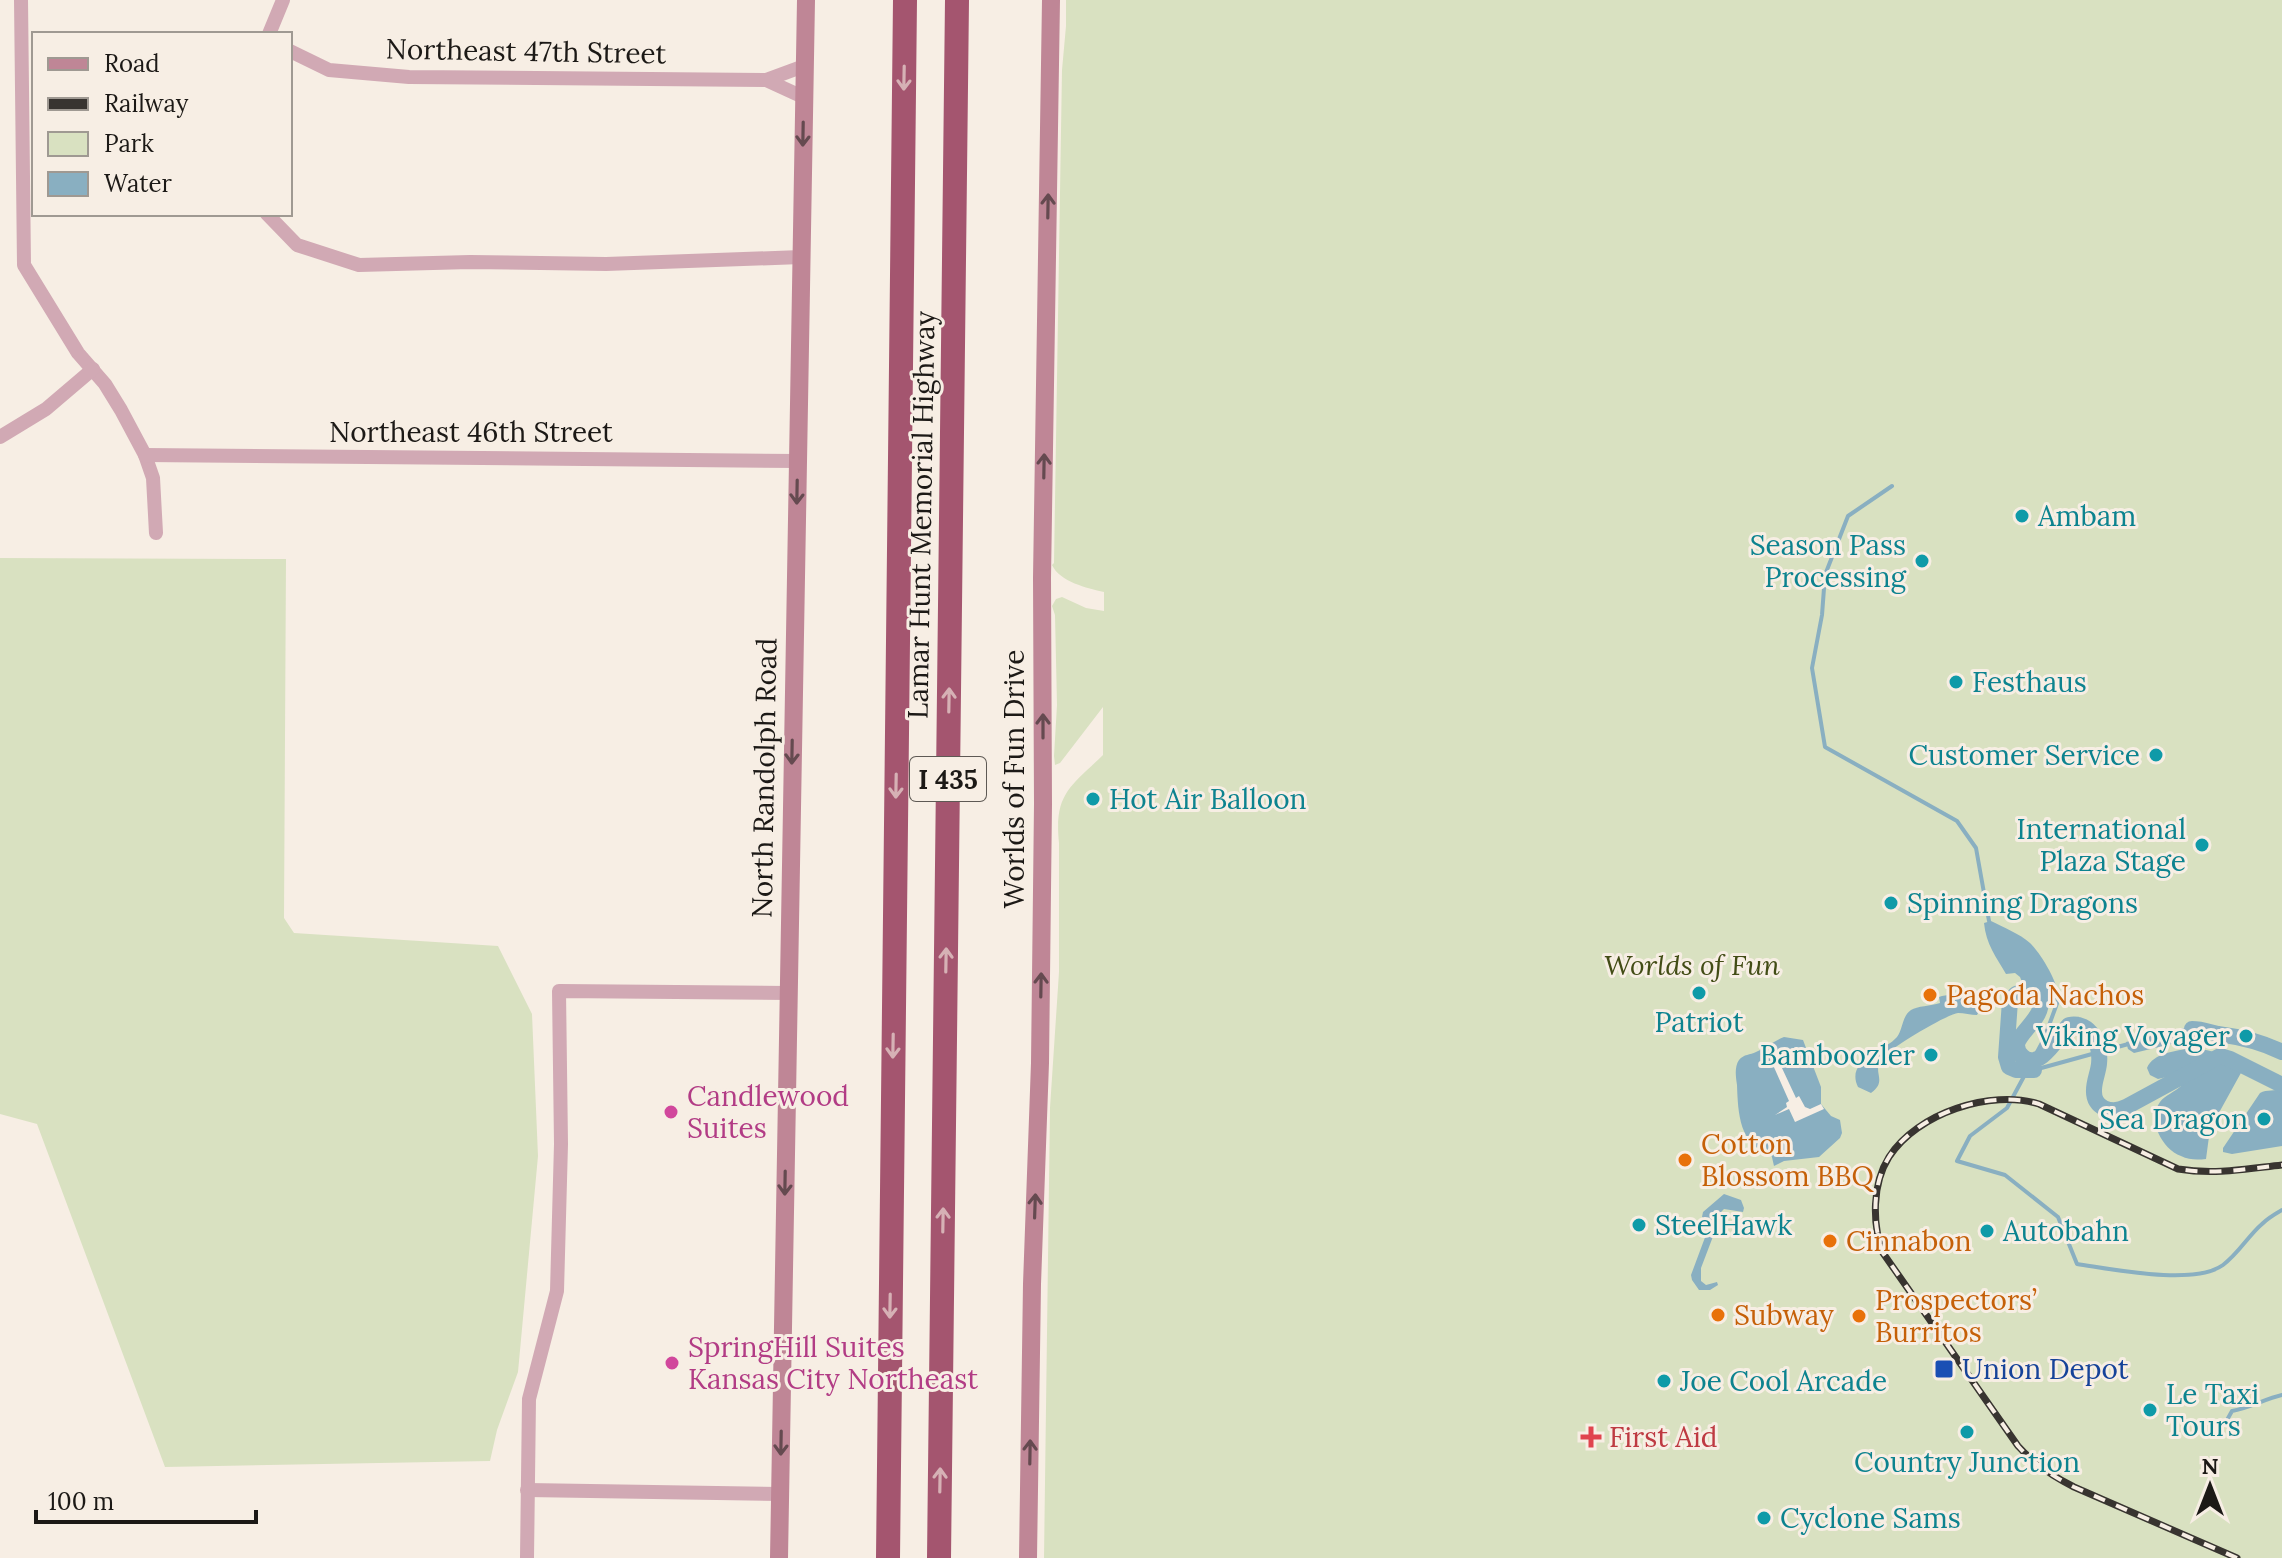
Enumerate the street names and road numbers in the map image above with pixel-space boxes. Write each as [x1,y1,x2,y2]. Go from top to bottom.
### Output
street label: Northeast 47th Street [385,31,667,71]
street label: Lamar Hunt Memorial Highway [899,310,943,719]
street label: Northeast 46th Street [329,414,613,450]
street label: North Randolph Road [744,638,784,918]
street label: Worlds of Fun Drive [996,649,1032,909]
road number: I 435 [910,757,986,801]

